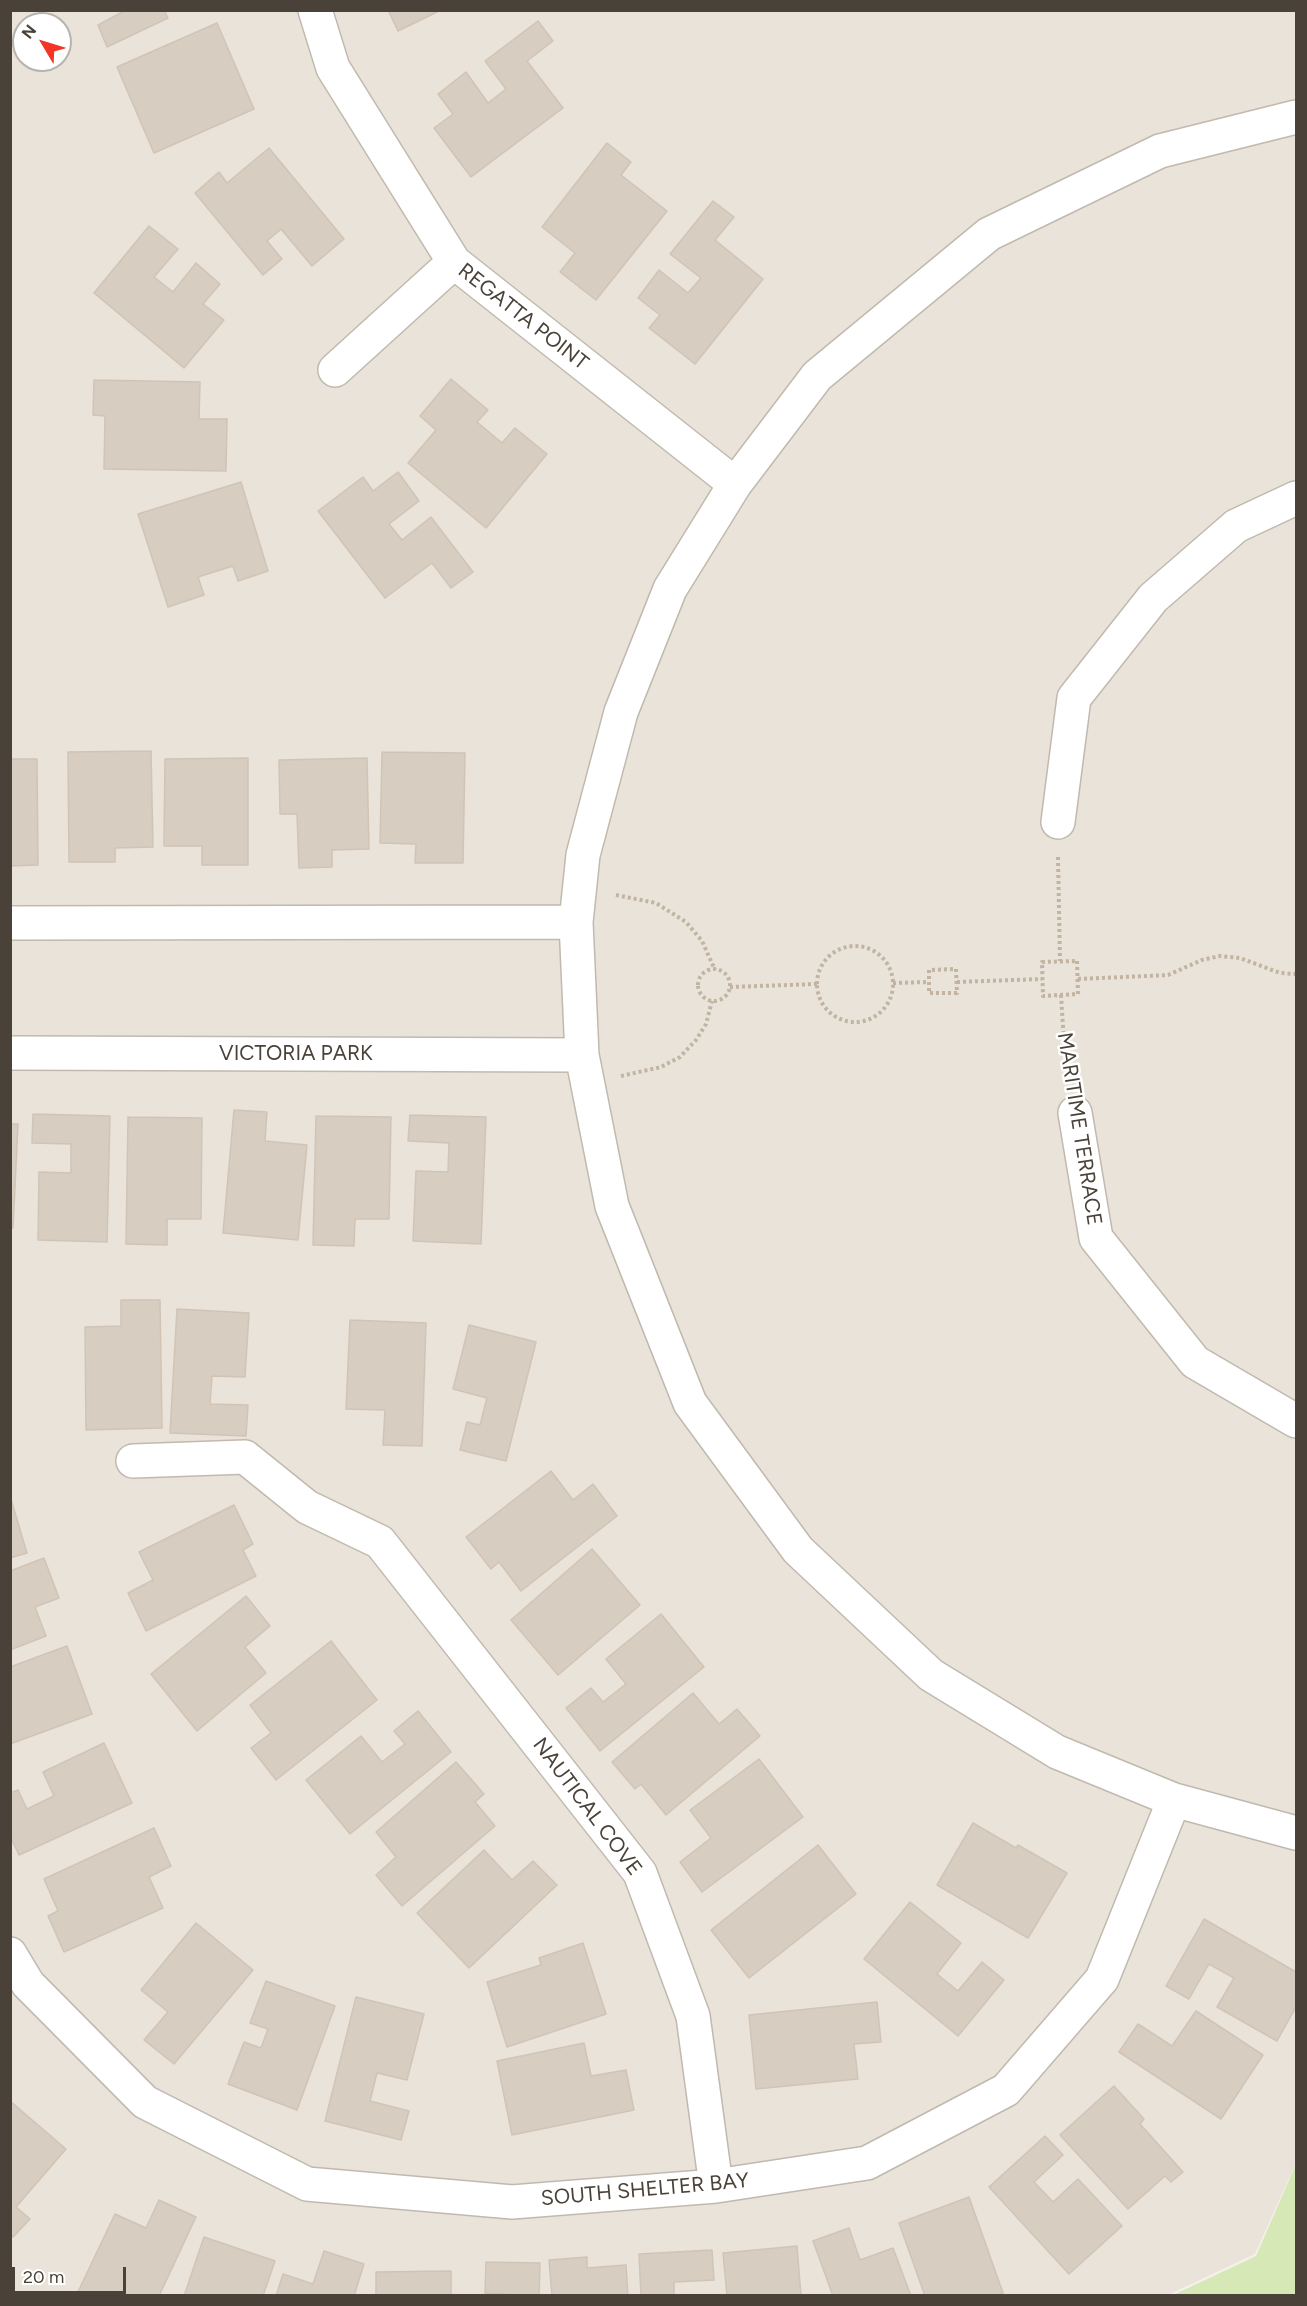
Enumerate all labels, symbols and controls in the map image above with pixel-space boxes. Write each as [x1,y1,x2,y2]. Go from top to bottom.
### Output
north arrow [12,12,72,72]
text: N [18,21,40,43]
street label: REGATTA POINT [453,258,593,376]
street label: MARITIME TERRACE [1051,1031,1107,1227]
street label: VICTORIA PARK [219,1041,373,1067]
street label: NAUTICAL COVE [527,1733,647,1881]
street label: SOUTH SHELTER BAY [540,2168,750,2212]
scale bar [15,2255,129,2293]
text: 20 m [23,2266,64,2288]

